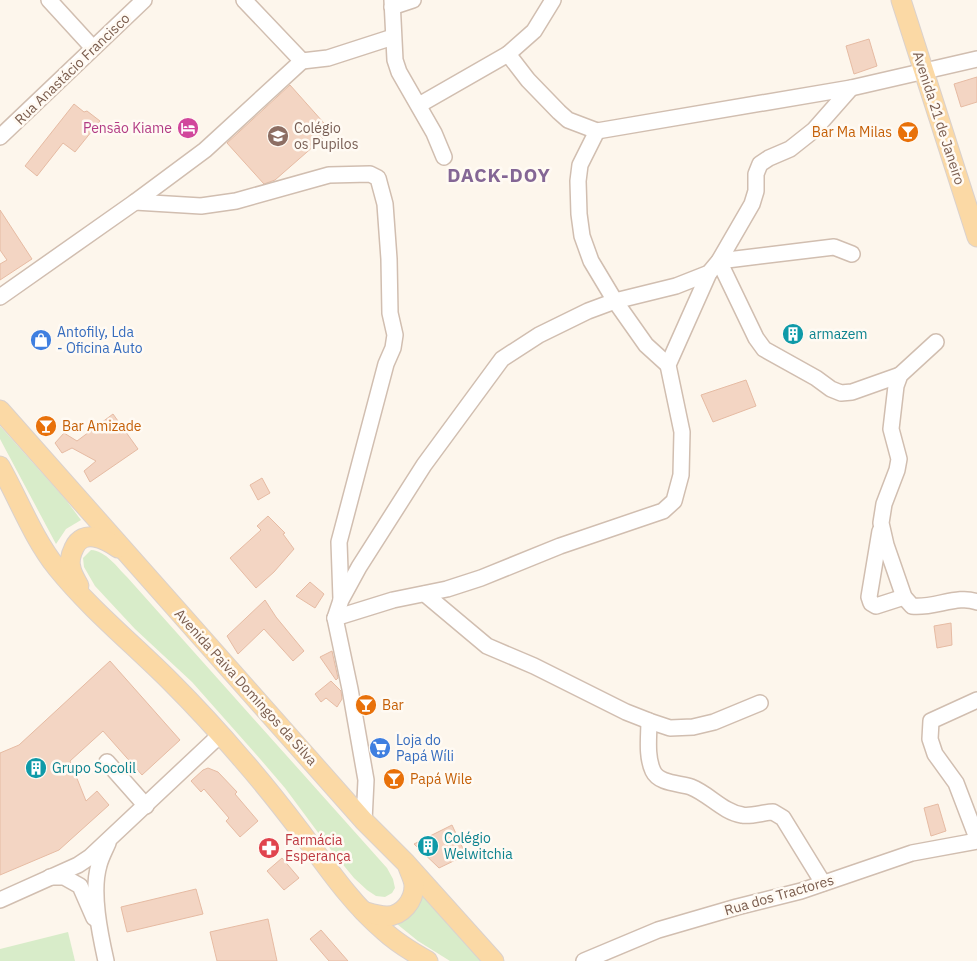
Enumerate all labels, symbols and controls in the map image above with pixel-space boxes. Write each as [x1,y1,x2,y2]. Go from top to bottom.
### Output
street label: Rua Anastácio Francisco [11,9,133,129]
street label: Avenida 21 de Janeiro [909,49,969,187]
hotel icon: Pensão Kiame [176,116,200,140]
place label: Pensão Kiame [83,119,172,137]
place label: Colégio os Pupilos [294,119,359,153]
bar icon: Bar Ma Milas [896,120,920,144]
place label: Bar Ma Milas [812,123,892,141]
school or university icon: Colégio os Pupilos [266,124,290,148]
district label: DACK-DOY [447,163,551,187]
building icon: armazem [781,322,805,346]
place label: Antofily, Lda - Oficina Auto [57,323,143,357]
place label: armazem [809,325,868,343]
shop icon: Antofily, Lda - Oficina Auto [29,328,53,352]
bar icon: Bar Amizade [34,414,58,438]
place label: Bar Amizade [62,417,142,435]
street label: Avenida Paiva Domingos da Silva [171,605,322,770]
bar icon: Bar [354,693,378,717]
place label: Bar [382,696,404,714]
place label: Loja do Papá Wíli [396,731,454,765]
supermarket icon: Loja do Papá Wíli [368,736,392,760]
building icon: Grupo Socolil [24,756,48,780]
place label: Grupo Socolil [52,759,136,777]
bar icon: Papá Wile [382,767,406,791]
place label: Papá Wile [410,770,473,788]
place label: Colégio Welwitchia [444,829,513,863]
place label: Farmácia Esperança [285,831,351,865]
building icon: Colégio Welwitchia [416,834,440,858]
pharmacy icon: Farmácia Esperança [257,836,281,860]
street label: Rua dos Tractores [722,871,836,919]

